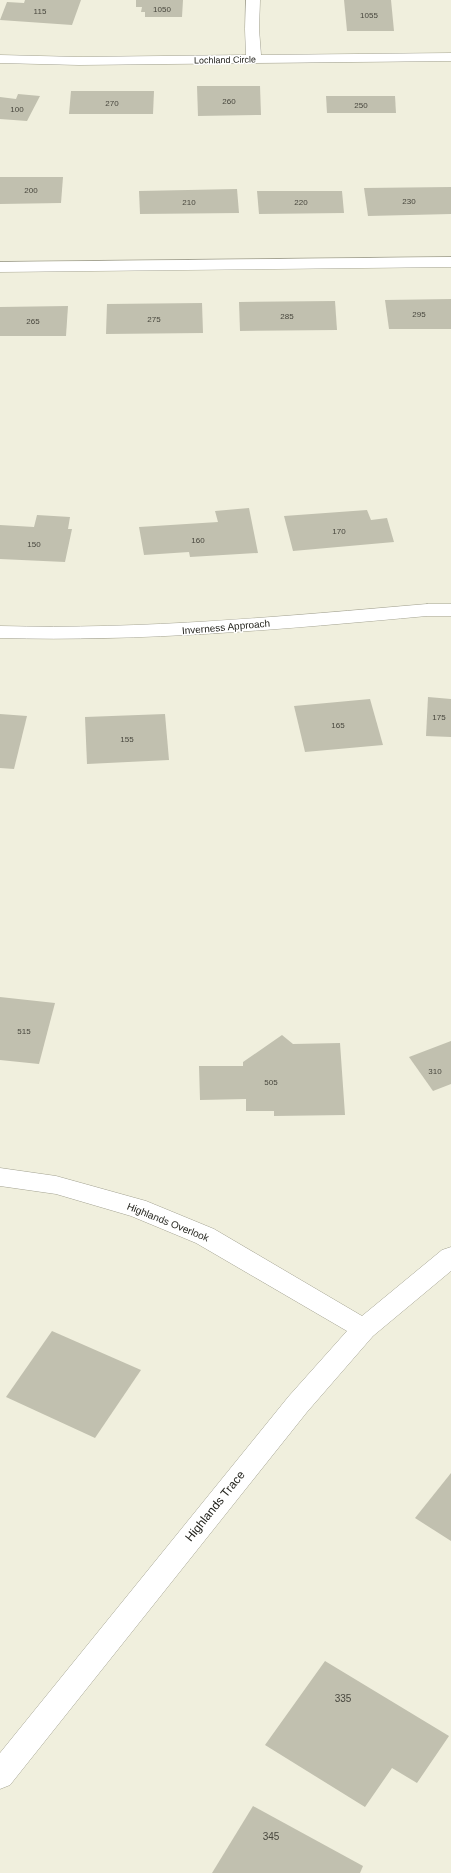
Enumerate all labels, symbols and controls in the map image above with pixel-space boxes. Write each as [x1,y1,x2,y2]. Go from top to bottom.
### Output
house number: 1050 [153,5,171,14]
house number: 115 [34,7,47,16]
house number: 1055 [360,11,378,20]
street label: Lochland Circle [194,54,256,66]
house number: 260 [222,97,236,106]
house number: 270 [105,99,119,108]
house number: 250 [354,101,368,110]
house number: 100 [10,105,24,114]
house number: 200 [24,186,38,195]
house number: 230 [402,197,416,206]
house number: 210 [182,198,196,207]
house number: 220 [294,198,308,207]
house number: 295 [412,310,426,319]
house number: 285 [280,312,294,321]
house number: 275 [147,315,161,324]
house number: 265 [26,317,40,326]
house number: 170 [332,527,346,536]
house number: 160 [191,536,205,545]
house number: 150 [27,540,41,549]
street label: Inverness Approach [181,618,271,636]
house number: 175 [432,713,446,722]
house number: 165 [331,721,345,730]
house number: 155 [120,735,134,744]
house number: 515 [17,1027,31,1036]
house number: 310 [428,1067,442,1076]
house number: 505 [264,1078,278,1087]
street label: Highlands Overlook [125,1201,211,1244]
street label: Highlands Trace [182,1468,248,1544]
house number: 335 [335,1693,352,1704]
house number: 345 [263,1831,280,1842]

